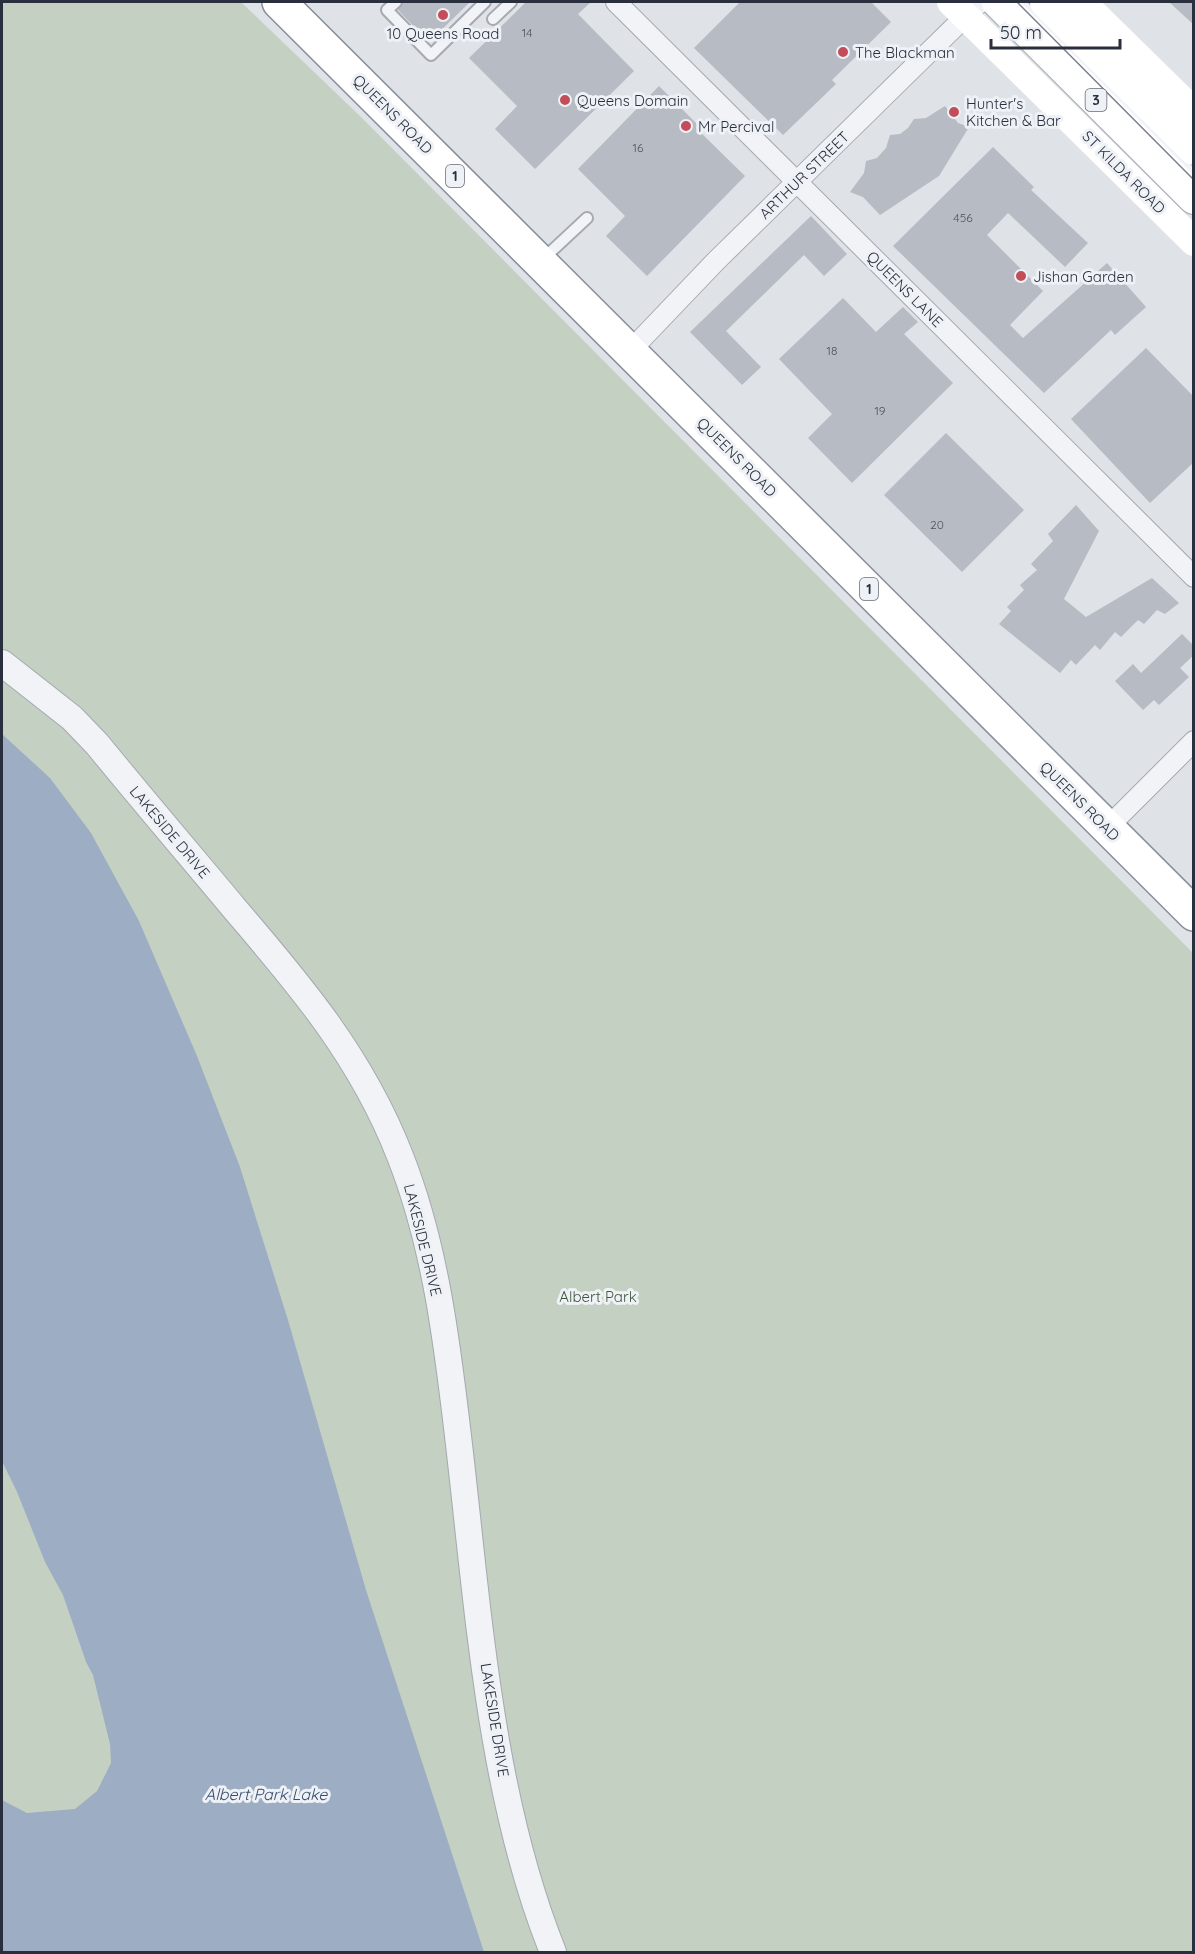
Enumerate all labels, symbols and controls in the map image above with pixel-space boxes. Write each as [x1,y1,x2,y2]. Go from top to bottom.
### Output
marker: 10 Queens Road [436,8,450,22]
scale bar [991,12,1120,50]
text: 50 m [1000,21,1042,44]
place label: 10 Queens Road [387,24,499,43]
house number: 14 [522,25,532,40]
place label: The Blackman [855,43,955,62]
marker: The Blackman [836,45,850,59]
street label: QUEENS ROAD [349,70,437,158]
road number: 3 [1086,89,1106,111]
place label: Queens Domain [577,91,689,110]
marker: Queens Domain [558,93,572,107]
place label: Hunter's Kitchen & Bar [966,94,1061,130]
marker: Hunter's Kitchen & Bar [947,105,961,119]
place label: Mr Percival [698,117,774,136]
marker: Mr Percival [679,119,693,133]
street label: ST KILDA ROAD [1078,126,1170,218]
street label: ARTHUR STREET [755,127,853,223]
house number: 16 [633,140,644,155]
road number: 1 [446,165,464,187]
house number: 456 [953,210,973,225]
street label: QUEENS LANE [863,247,947,331]
place label: Jishan Garden [1033,267,1134,286]
marker: Jishan Garden [1014,269,1028,283]
house number: 18 [827,343,837,358]
house number: 19 [874,403,886,418]
street label: QUEENS ROAD [693,413,781,501]
house number: 20 [930,517,944,532]
road number: 1 [860,578,878,600]
street label: QUEENS ROAD [1036,757,1124,845]
street label: LAKESIDE DRIVE [126,782,214,882]
street label: LAKESIDE DRIVE [400,1182,446,1298]
park label: Albert Park [559,1287,637,1306]
street label: LAKESIDE DRIVE [477,1662,513,1778]
water label: Albert Park Lake [205,1784,328,1804]

